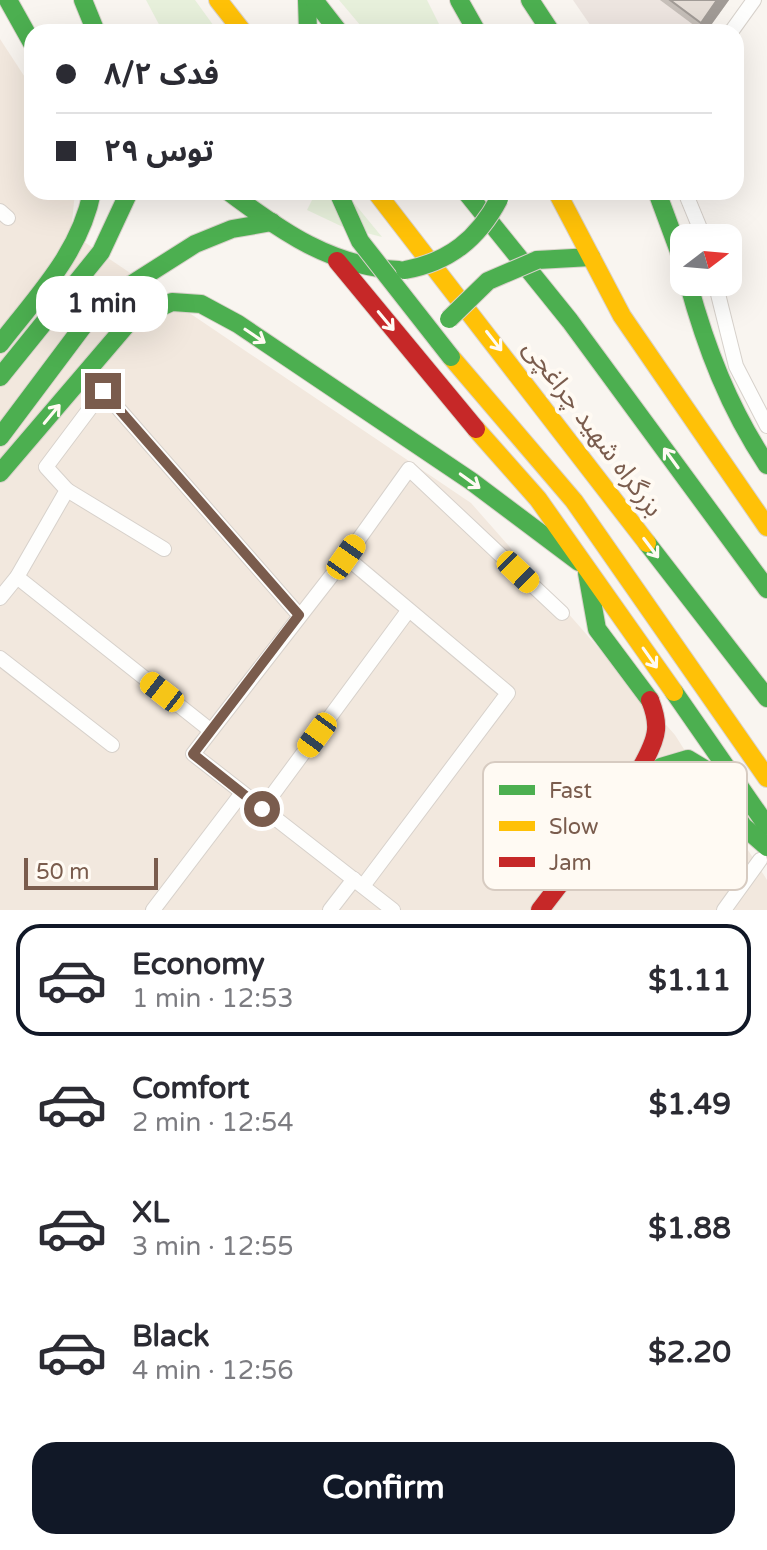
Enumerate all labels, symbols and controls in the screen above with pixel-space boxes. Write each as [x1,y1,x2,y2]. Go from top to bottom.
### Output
text: فدک ۸/۲ [104,56,219,93]
text: توس ۲۹ [104,133,214,170]
north arrow [670,224,742,296]
map controls [670,224,742,296]
callout: 1 min [37,275,169,331]
text: 1 min [67,288,137,319]
one-way arrow [377,311,395,331]
one-way arrow [243,327,265,344]
one-way arrow [486,330,503,351]
street label: بزرگراه شهید چراغچی [516,333,670,523]
route end [85,373,121,409]
one-way arrow [43,405,61,425]
one-way arrow [663,448,679,470]
one-way arrow [459,473,481,489]
car [322,530,370,584]
one-way arrow [643,537,660,558]
car [492,547,544,597]
one-way arrow [642,647,658,669]
car [136,668,188,716]
car [293,709,341,761]
legend [483,762,747,890]
text: Fast [549,778,592,804]
route start [244,791,280,827]
text: Slow [549,814,599,840]
text: Jam [549,850,592,876]
scale bar [24,854,158,890]
text: 50 m [36,859,90,885]
icon: car [36,944,108,1016]
text: Economy [132,946,265,983]
text: $1.11 [648,962,731,999]
text: 1 min · 12:53 [132,983,294,1014]
icon: car [36,1068,108,1140]
text: Comfort [132,1070,250,1107]
text: $1.49 [649,1086,731,1123]
text: 2 min · 12:54 [132,1107,294,1138]
icon: car [36,1192,108,1264]
text: XL [132,1194,169,1231]
text: $1.88 [648,1210,731,1247]
text: 3 min · 12:55 [132,1231,294,1262]
icon: car [36,1316,108,1388]
text: Black [132,1318,209,1355]
text: $2.20 [648,1334,731,1371]
text: 4 min · 12:56 [132,1355,294,1386]
button: Confirm [32,1442,735,1534]

